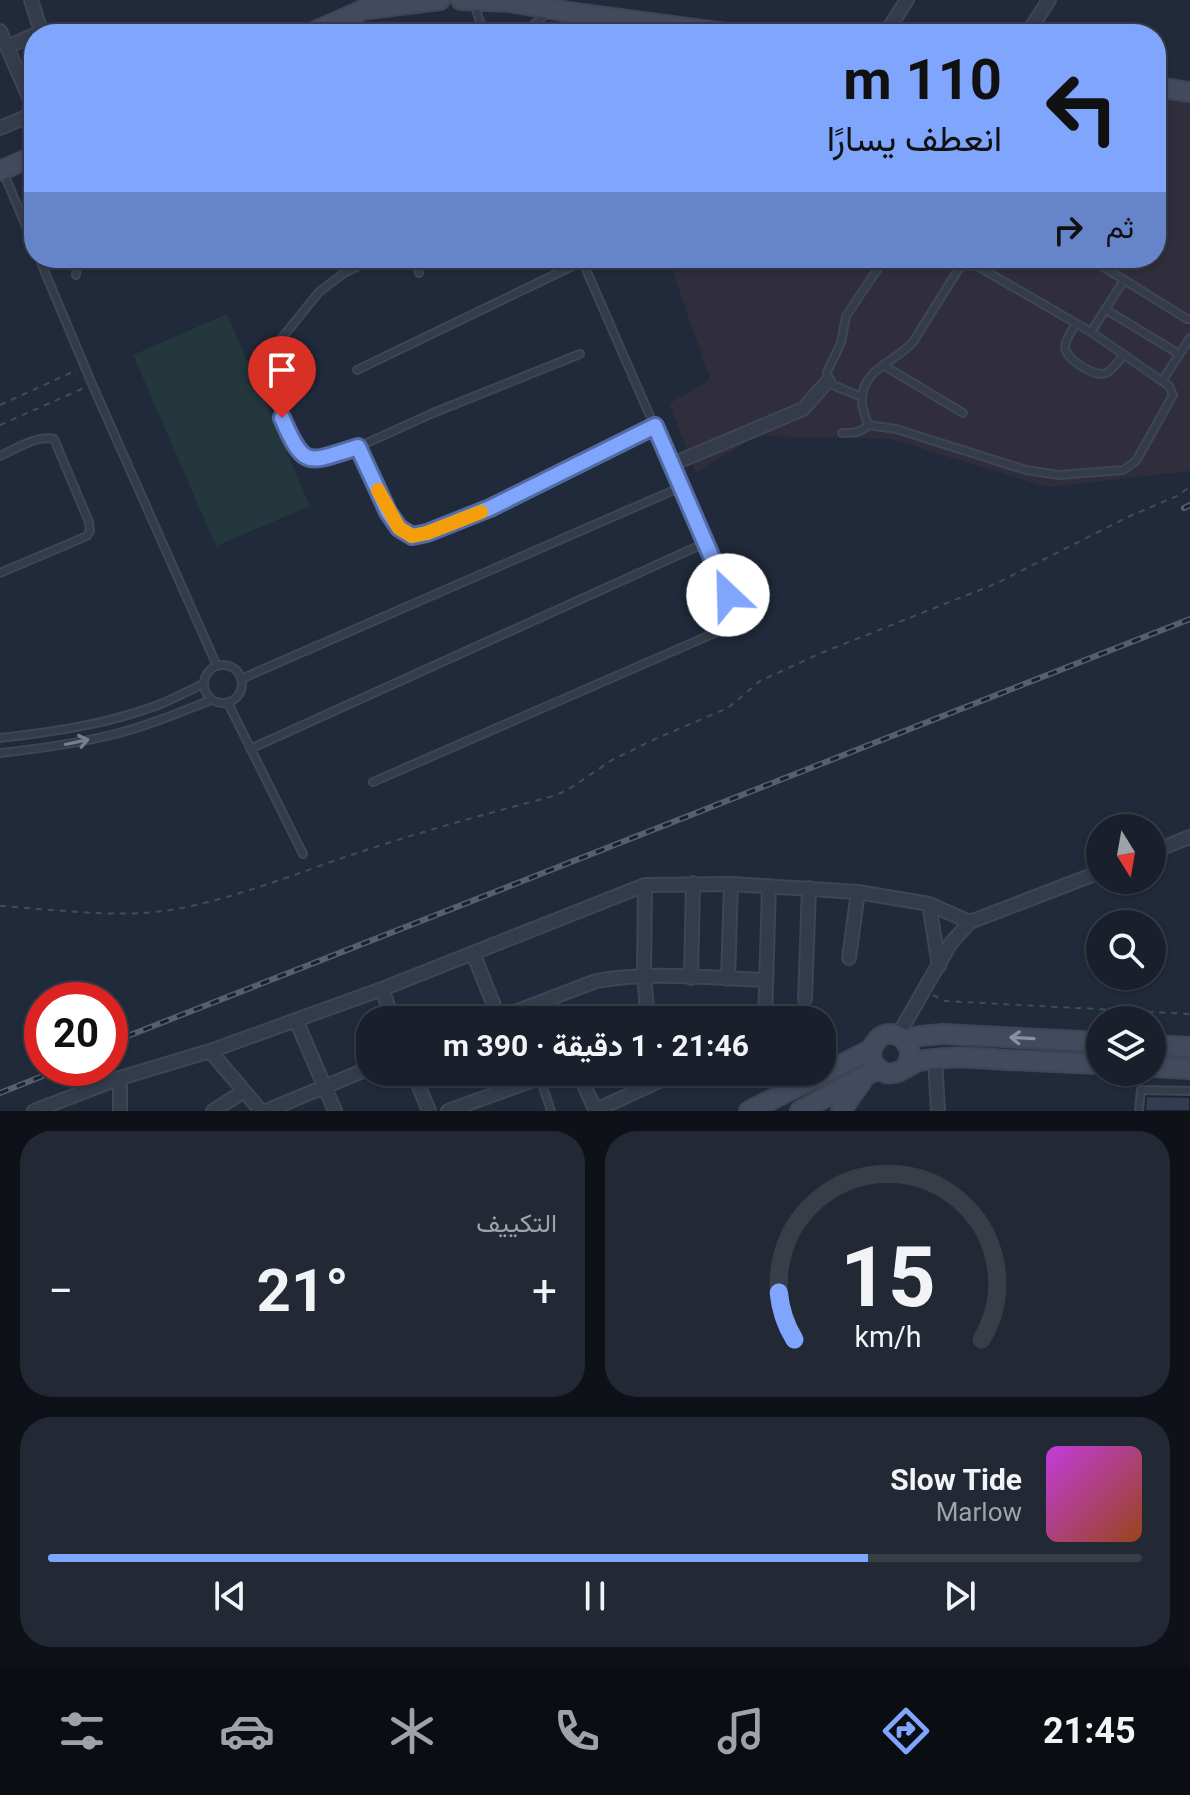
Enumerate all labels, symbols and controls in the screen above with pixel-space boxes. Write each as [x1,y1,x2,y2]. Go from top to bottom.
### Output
text: 110 m [843,47,1002,113]
icon: left [1030,56,1134,160]
text: انعطف يسارًا [827,118,1002,160]
icon: right [1046,208,1090,252]
text: ثم [1106,210,1134,245]
pin [248,336,316,418]
icon: arrive [260,348,304,392]
position arrow [686,553,770,637]
one-way arrow [64,734,89,749]
north arrow [1086,814,1166,894]
map controls [1086,814,1166,1086]
button: search [1086,910,1166,990]
speed limit sign: 20 [24,982,128,1086]
button: layers [1086,1006,1166,1086]
text: 21:46 · 1 دقيقة · 390 m [443,1028,749,1063]
one-way arrow [1009,1030,1036,1045]
text: التكييف [476,1208,557,1238]
text: 15 [840,1229,935,1326]
text: 21° [256,1255,349,1326]
text: − [48,1265,73,1317]
text: + [532,1265,557,1317]
text: km/h [854,1320,921,1354]
text: Slow Tide [890,1462,1022,1497]
text: Marlow [936,1497,1022,1527]
icon: previous [208,1574,252,1618]
icon: pause [573,1574,617,1618]
icon: next [938,1574,982,1618]
icon: filters [54,1703,110,1759]
icon: car [219,1703,275,1759]
icon: climate [384,1703,440,1759]
icon: phone [549,1703,605,1759]
icon: music [713,1703,769,1759]
icon: directions [878,1703,934,1759]
text: 21:45 [1043,1710,1136,1752]

